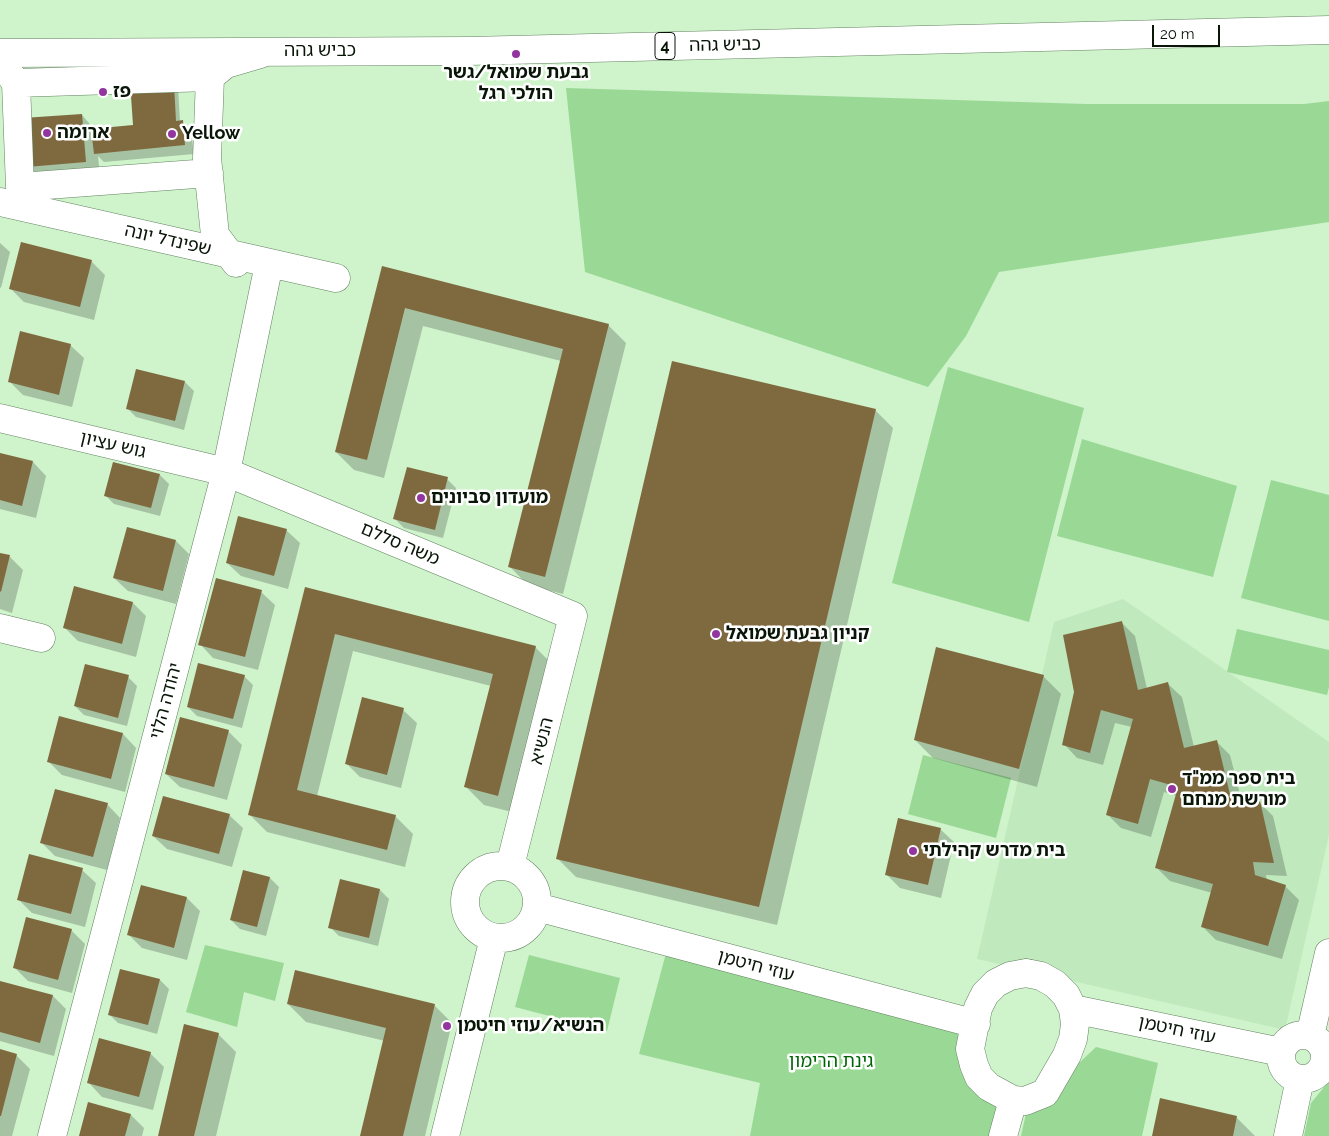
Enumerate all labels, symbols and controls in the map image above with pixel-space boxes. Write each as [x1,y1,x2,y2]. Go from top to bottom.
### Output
scale bar [1154,15,1222,47]
text: 20 m [1160,25,1195,43]
road number: 4 [655,32,675,59]
street label: כביש גהה [689,34,761,56]
street label: כביש גהה [284,40,356,62]
marker: גבעת שמואל/גשר הולכי רגל [510,48,522,60]
place label: גבעת שמואל/גשר הולכי רגל [443,62,589,104]
place label: פז [113,81,131,103]
marker: פז [97,86,109,98]
place label: ארומה [57,122,109,144]
place label: Yellow [182,123,240,145]
marker: ארומה [41,127,53,139]
marker: Yellow [166,128,178,140]
street label: שפינדל יונה [122,220,214,260]
street label: גוש עציון [78,427,148,463]
place label: מועדון סביונים [431,487,548,509]
marker: מועדון סביונים [415,492,427,504]
street label: משה סללם [357,518,443,570]
place label: קניון גבעת שמואל [726,623,869,645]
marker: קניון גבעת שמואל [710,628,722,640]
street label: יהודה הלוי [145,660,187,742]
street label: הנשיא [526,715,558,767]
place label: בית ספר ממ"ד מורשת מנחם [1182,768,1295,811]
marker: בית ספר ממ"ד מורשת מנחם [1166,783,1178,795]
place label: בית מדרש קהילתי [923,840,1065,862]
marker: בית מדרש קהילתי [907,845,919,857]
street label: עוזי חיטמן [715,945,797,987]
street label: עוזי חיטמן [1136,1011,1218,1049]
place label: הנשיא/עוזי חיטמן [457,1015,604,1037]
marker: הנשיא/עוזי חיטמן [441,1020,453,1032]
park label: גינת הרימון [789,1051,873,1073]

